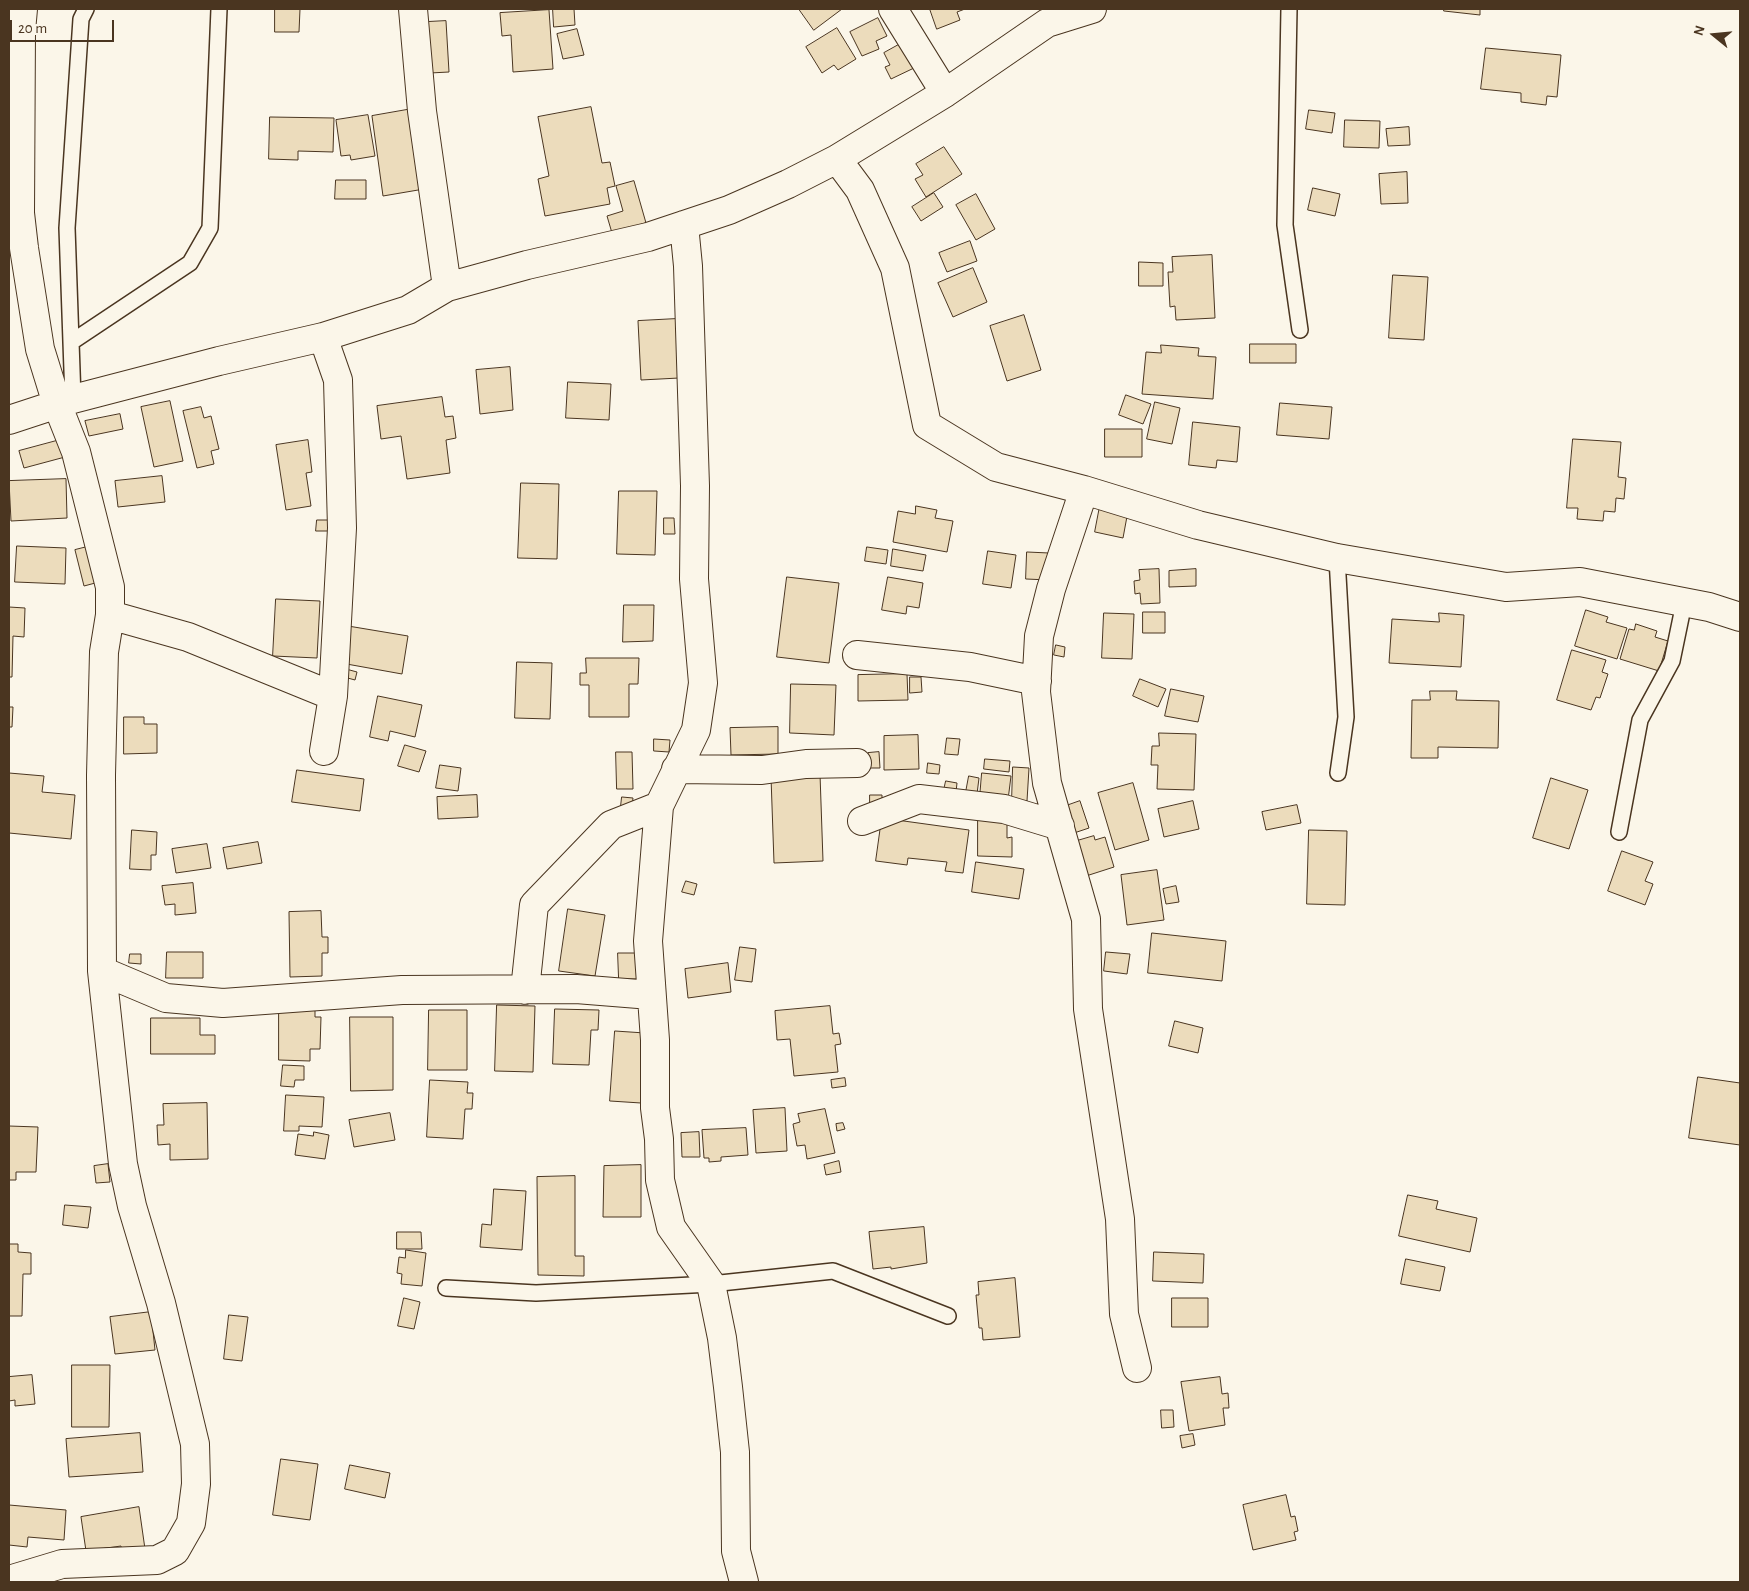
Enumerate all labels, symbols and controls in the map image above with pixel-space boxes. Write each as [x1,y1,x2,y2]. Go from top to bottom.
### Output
scale bar [12,10,116,42]
north arrow [1689,10,1739,60]
text: 20 m [18,21,47,36]
text: N [1692,24,1708,37]

